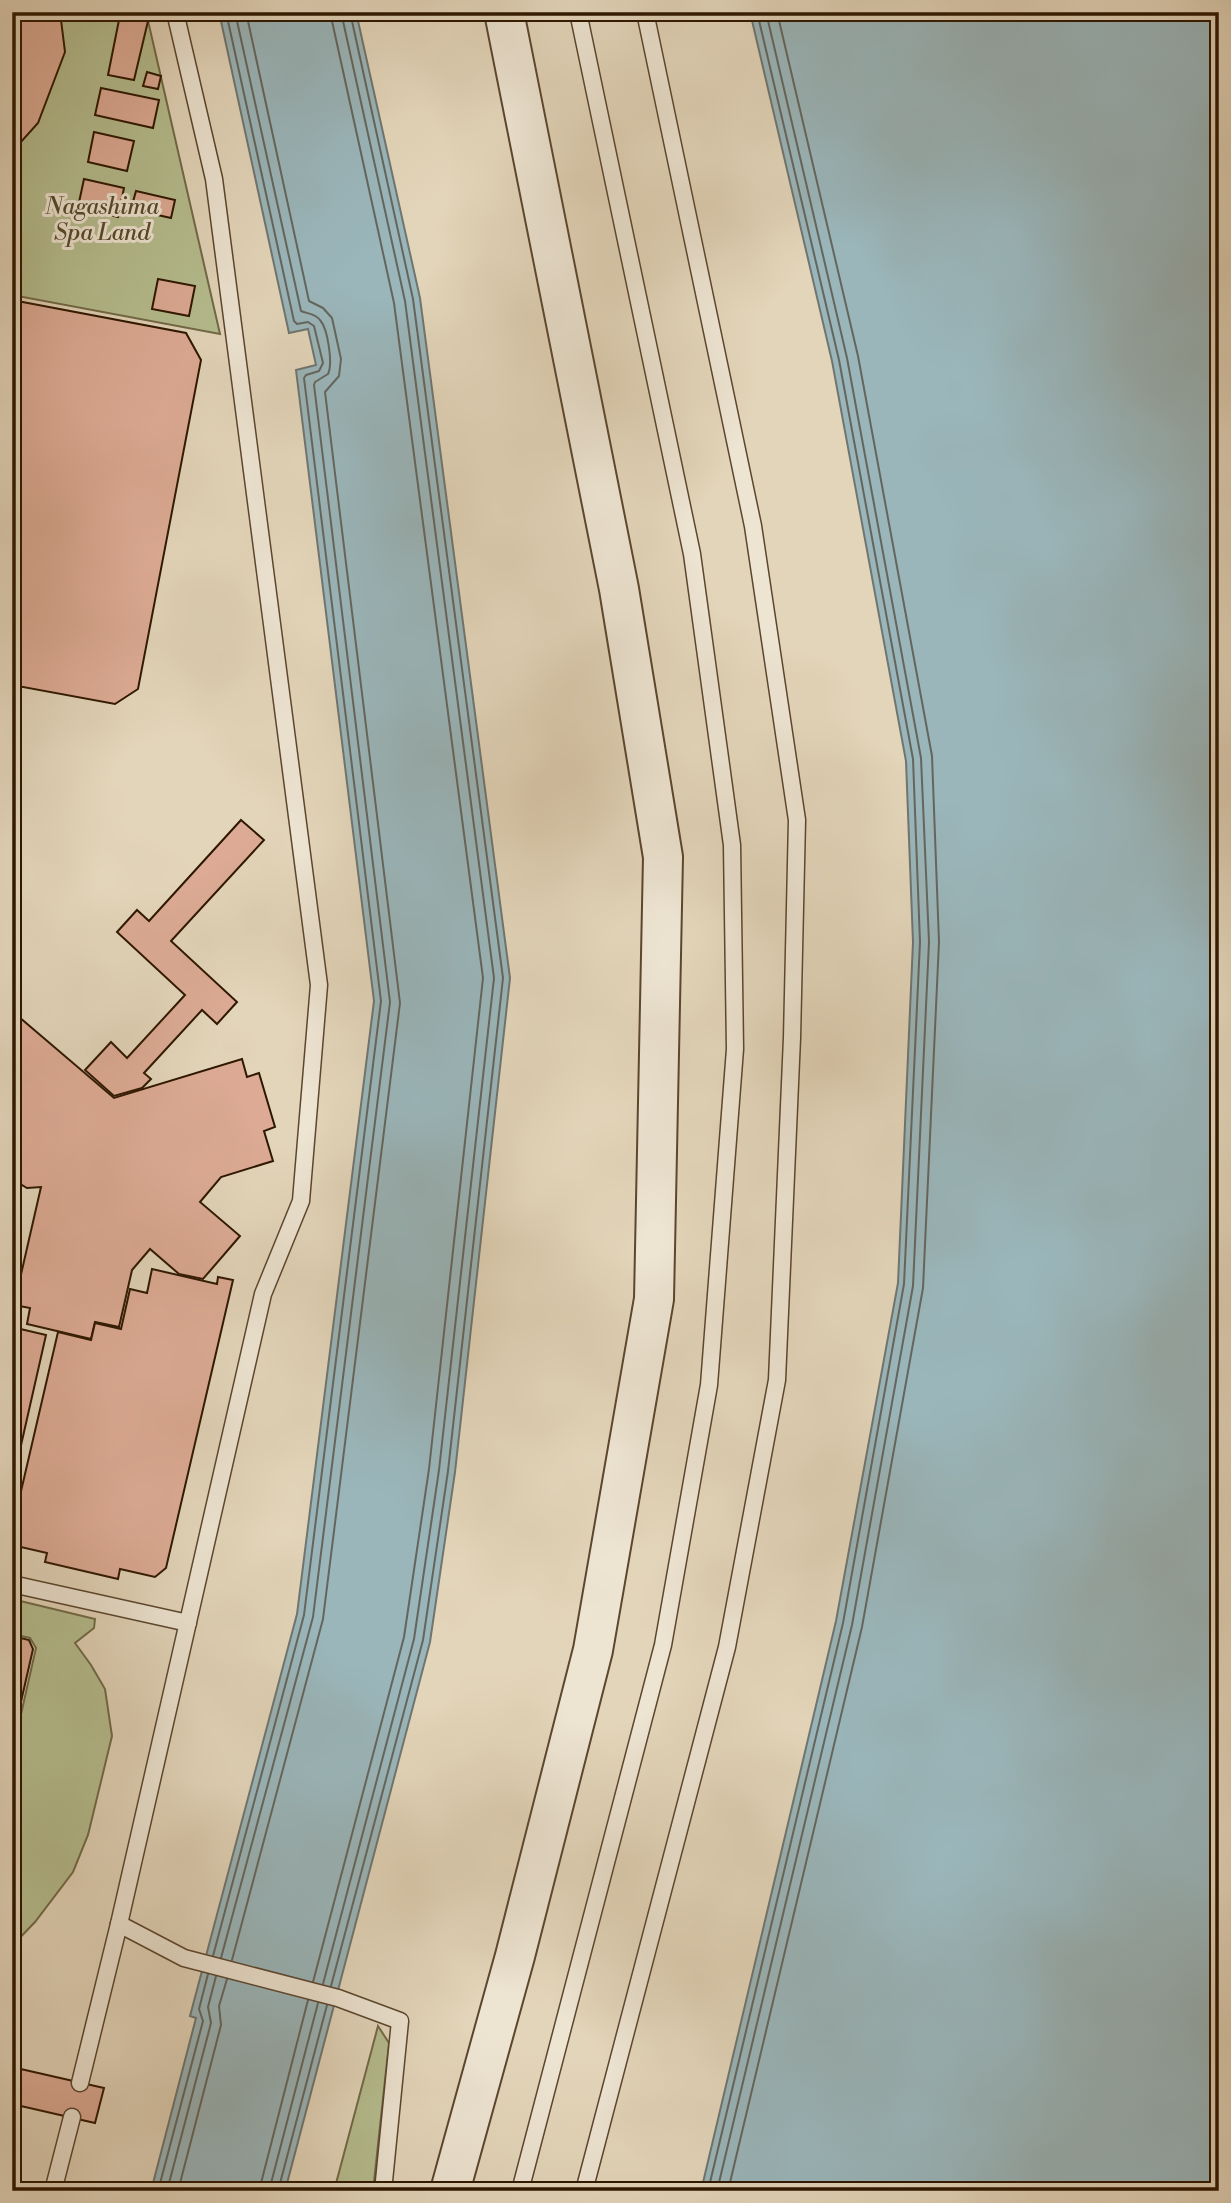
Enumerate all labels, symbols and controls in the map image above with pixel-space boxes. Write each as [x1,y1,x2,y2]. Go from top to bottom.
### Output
park label: Nagashima Spa Land [44,193,159,247]

